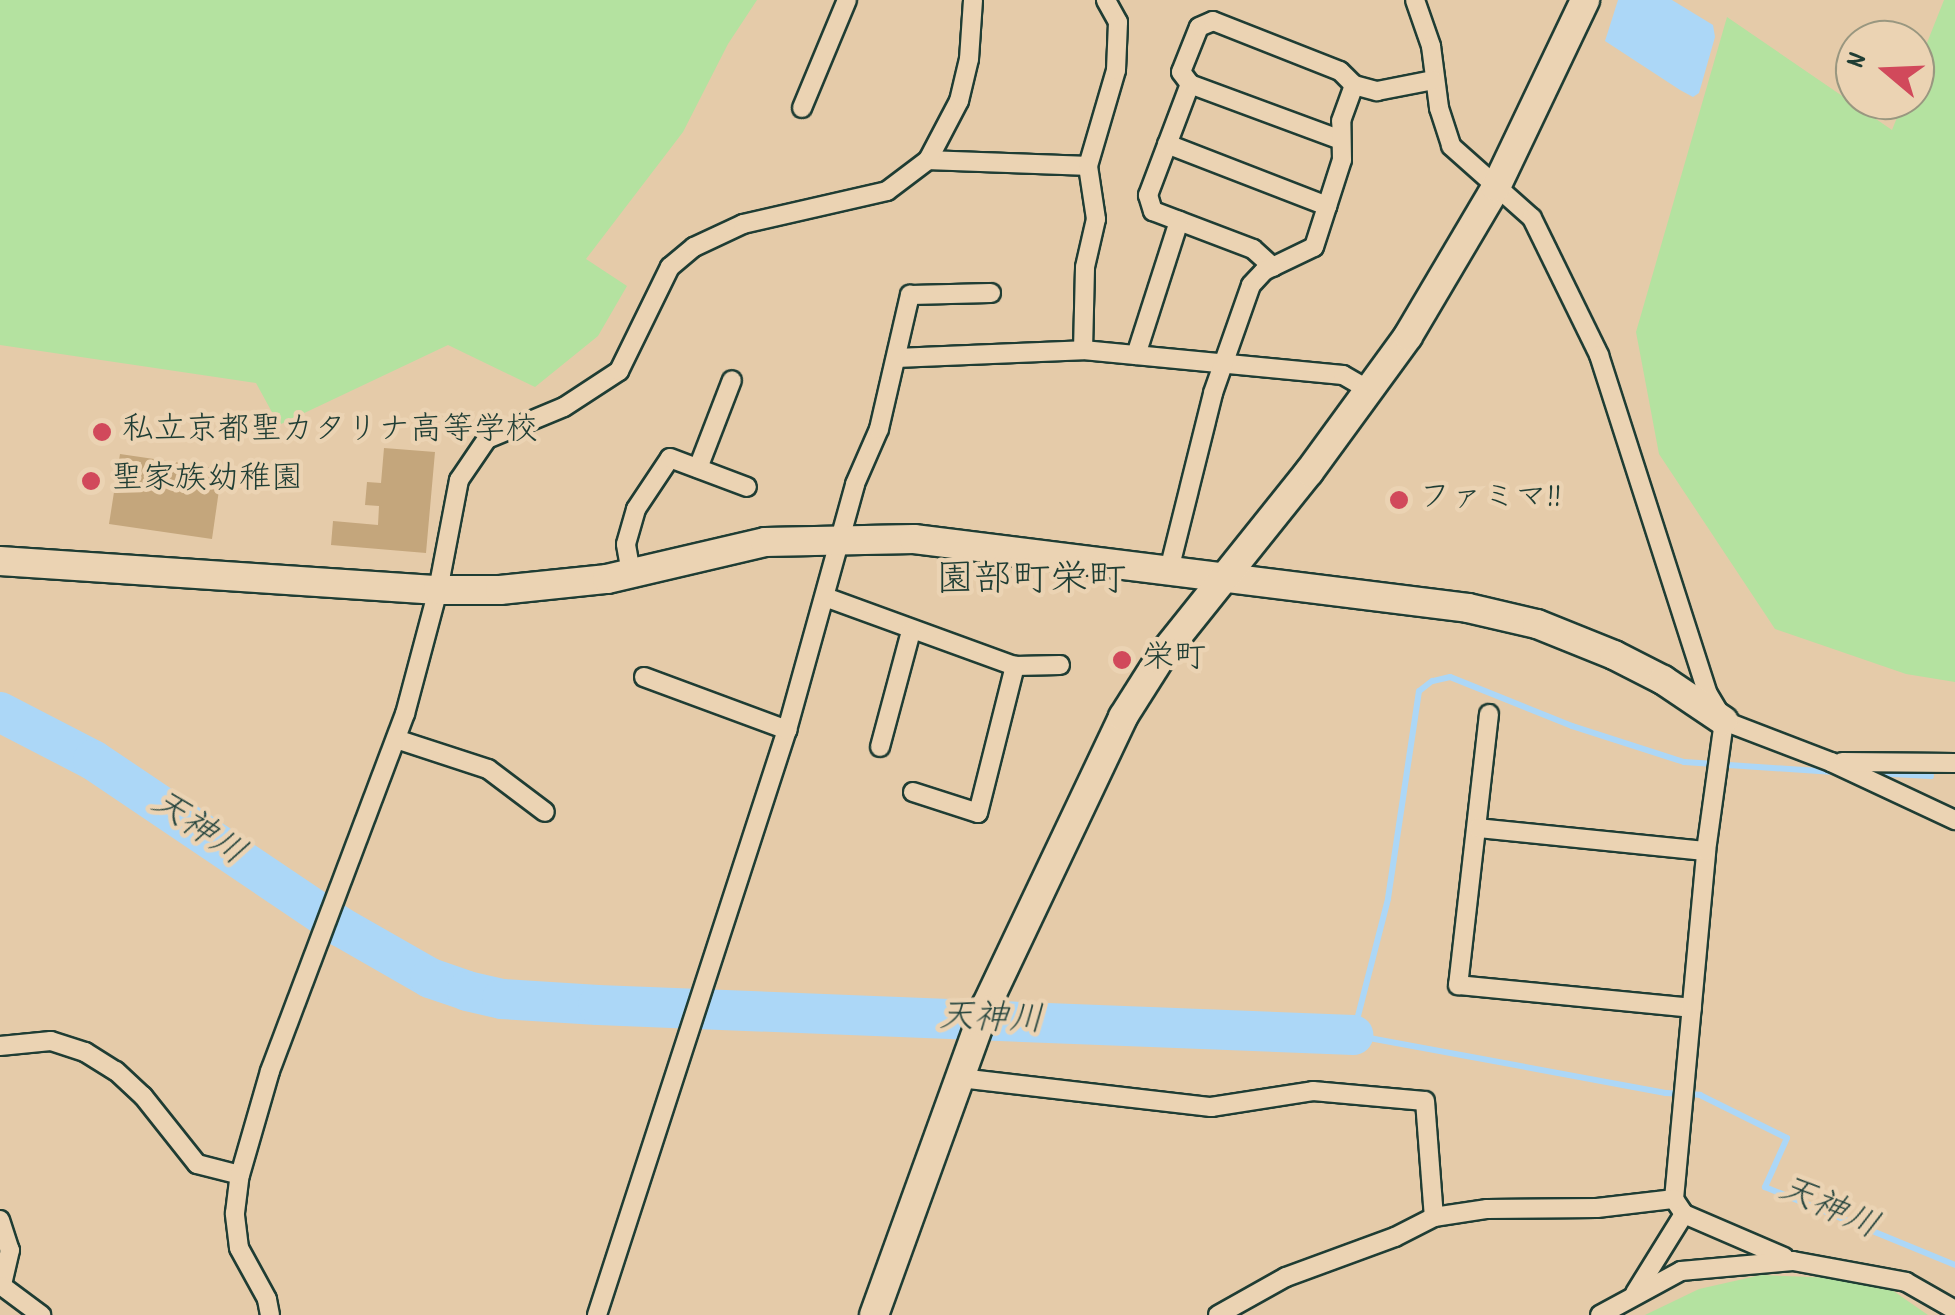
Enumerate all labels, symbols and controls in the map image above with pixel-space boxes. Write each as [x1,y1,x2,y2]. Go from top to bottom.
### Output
north arrow [1835,20,1935,120]
text: N [1837,48,1880,74]
place label: 私立京都聖カタリナ高等学校 [122,413,538,451]
marker: 私立京都聖カタリナ高等学校 [91,421,113,443]
place label: 聖家族幼稚園 [111,462,303,500]
marker: 聖家族幼稚園 [80,470,102,492]
place label: ファミマ!! [1419,481,1561,519]
marker: ファミマ!! [1388,489,1410,511]
district label: 園部町栄町 [936,560,1126,606]
place label: 栄町 [1142,641,1206,679]
marker: 栄町 [1111,649,1133,671]
water label: 天神川 [142,783,252,877]
water label: 天神川 [938,998,1044,1044]
water label: 天神川 [1771,1169,1885,1251]

